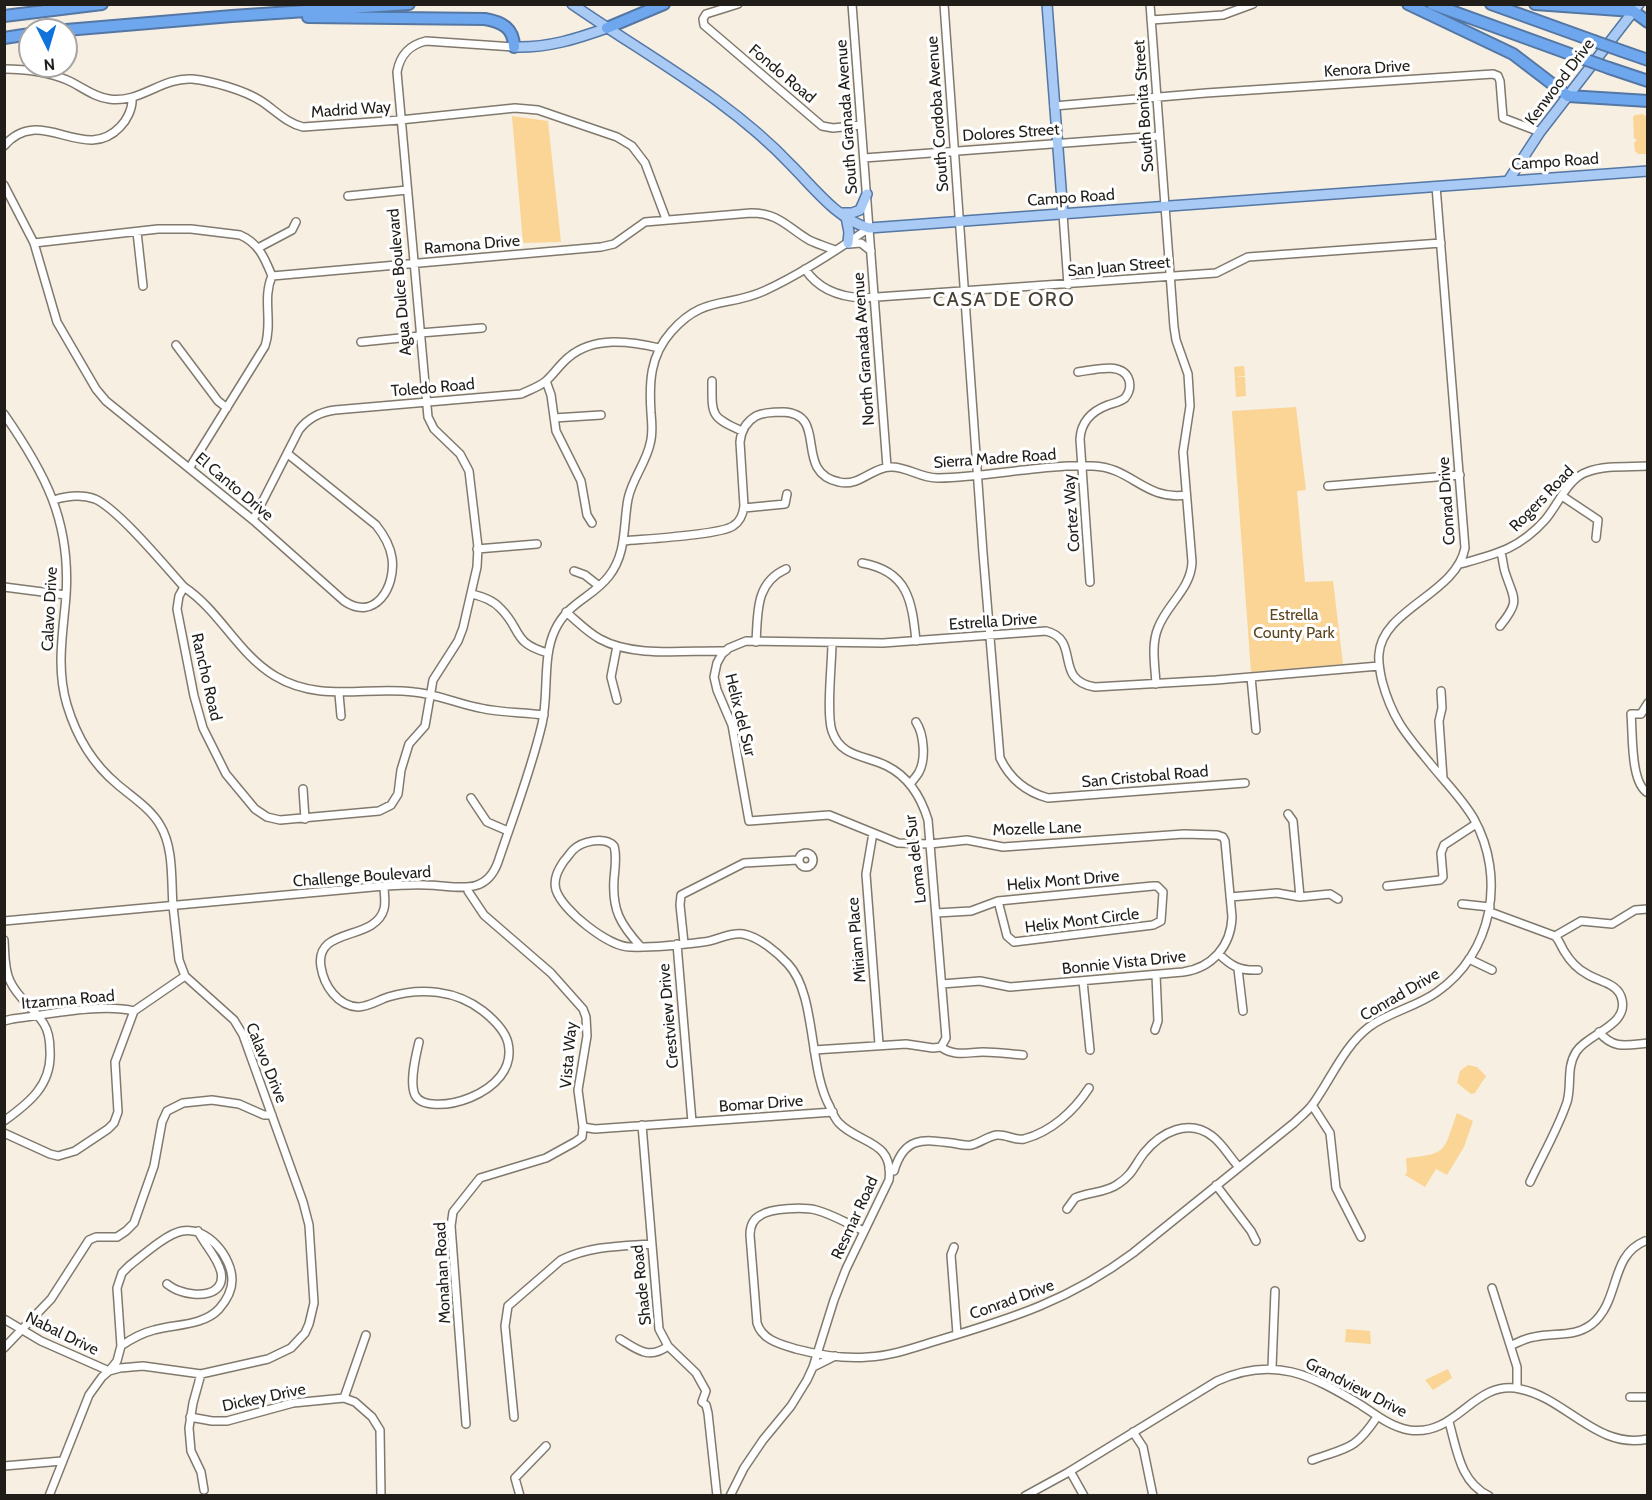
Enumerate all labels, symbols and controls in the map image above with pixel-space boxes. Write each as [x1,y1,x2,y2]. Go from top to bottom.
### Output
north arrow [18,18,78,78]
street label: South Cordoba Avenue [923,35,953,193]
street label: Kenwood Drive [1521,35,1599,129]
street label: South Granada Avenue [832,39,862,195]
street label: South Bonita Street [1130,39,1158,173]
street label: Fondo Road [745,40,819,108]
text: N [43,54,56,74]
street label: Kenora Drive [1323,56,1411,82]
street label: Madrid Way [310,98,392,122]
street label: Dolores Street [962,120,1060,146]
street label: Campo Road [1511,149,1599,175]
street label: Campo Road [1027,185,1115,211]
street label: Agua Dulce Boulevard [384,208,416,356]
street label: Ramona Drive [423,231,521,259]
street label: San Juan Street [1067,253,1171,281]
street label: North Granada Avenue [849,272,879,426]
district label: CASA DE ORO [933,288,1075,312]
street label: Toledo Road [390,375,476,401]
street label: Sierra Madre Road [933,445,1057,473]
street label: El Canto Drive [191,449,277,525]
street label: Conrad Drive [1434,456,1460,546]
street label: Rogers Road [1506,462,1578,536]
street label: Cortez Way [1060,473,1084,553]
street label: Calavo Drive [38,566,62,652]
park label: Estrella County Park [1253,605,1335,643]
street label: Estrella Drive [948,609,1038,635]
street label: Rancho Road [187,631,225,723]
street label: Helix del Sur [720,672,760,758]
street label: San Cristobal Road [1081,762,1209,792]
street label: Loma del Sur [901,814,931,904]
street label: Mozelle Lane [992,818,1082,840]
street label: Challenge Boulevard [292,863,432,891]
street label: Helix Mont Drive [1006,867,1120,895]
street label: Miriam Place [844,896,870,984]
street label: Helix Mont Circle [1024,904,1140,938]
street label: Bonnie Vista Drive [1061,947,1187,979]
street label: Crestview Drive [655,963,683,1069]
street label: Conrad Drive [1357,965,1443,1025]
street label: Itzamna Road [21,986,115,1014]
street label: Calavo Drive [241,1020,291,1106]
street label: Vista Way [557,1021,581,1089]
street label: Bomar Drive [718,1091,804,1117]
street label: Resmar Road [827,1174,883,1262]
street label: Monahan Road [431,1222,455,1324]
street label: Shade Road [628,1244,656,1326]
street label: Conrad Drive [967,1276,1057,1324]
street label: Nabal Drive [22,1308,102,1360]
street label: Grandview Drive [1302,1354,1410,1422]
street label: Dickey Drive [221,1380,307,1416]

